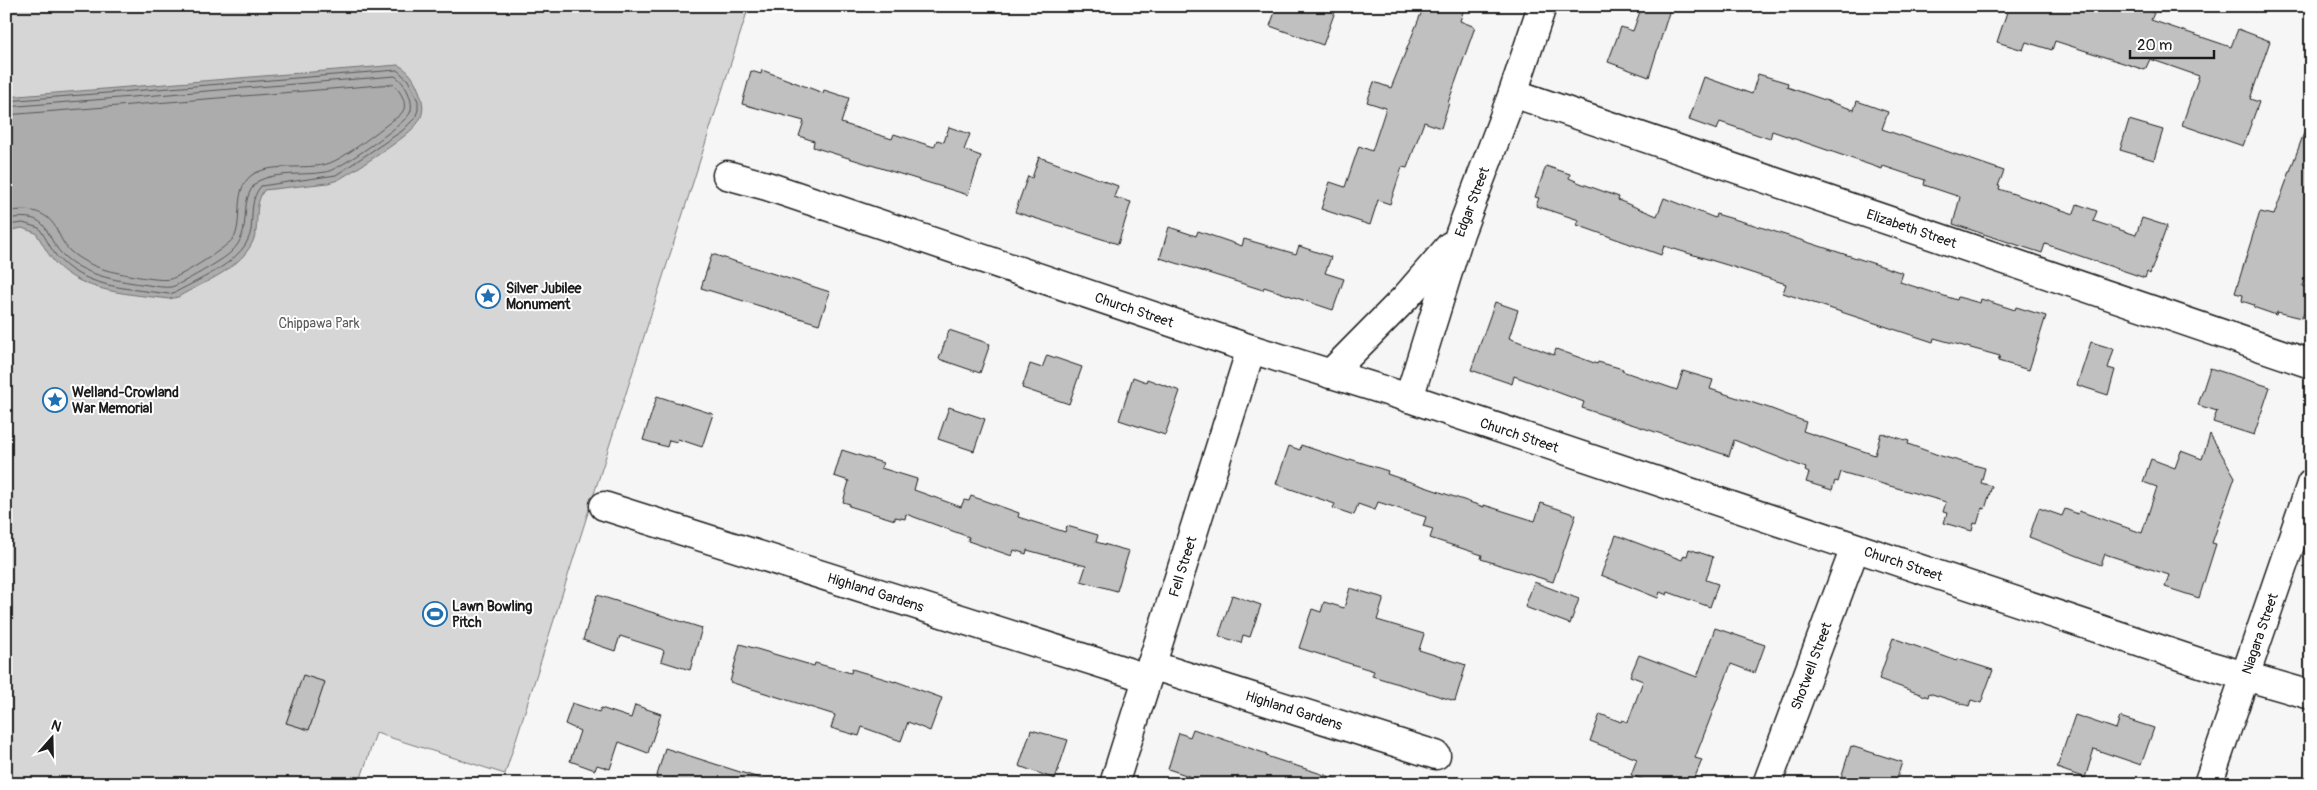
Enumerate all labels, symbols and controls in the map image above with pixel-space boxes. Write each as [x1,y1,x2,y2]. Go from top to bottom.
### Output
scale bar [2130,28,2213,60]
text: 20 m [2137,36,2172,55]
street label: Edgar Street [1451,164,1493,239]
street label: Elizabeth Street [1864,205,1959,252]
place label: Silver Jubilee Monument [506,280,583,313]
place icon: Silver Jubilee Monument [475,283,501,309]
street label: Church Street [1093,289,1176,331]
park label: Chippawa Park [278,315,360,332]
place label: Welland-Crowland War Memorial [72,384,179,417]
place icon: Welland-Crowland War Memorial [42,387,68,413]
street label: Church Street [1478,414,1561,456]
street label: Fell Street [1165,534,1200,599]
street label: Church Street [1862,542,1945,585]
street label: Highland Gardens [825,569,927,616]
street label: Niagara Street [2238,591,2282,676]
place label: Lawn Bowling Pitch [452,598,532,631]
sports icon: Lawn Bowling Pitch [422,601,448,627]
street label: Shotwell Street [1787,620,1835,712]
street label: Highland Gardens [1244,687,1345,734]
north arrow [28,712,78,762]
text: N [49,717,64,736]

